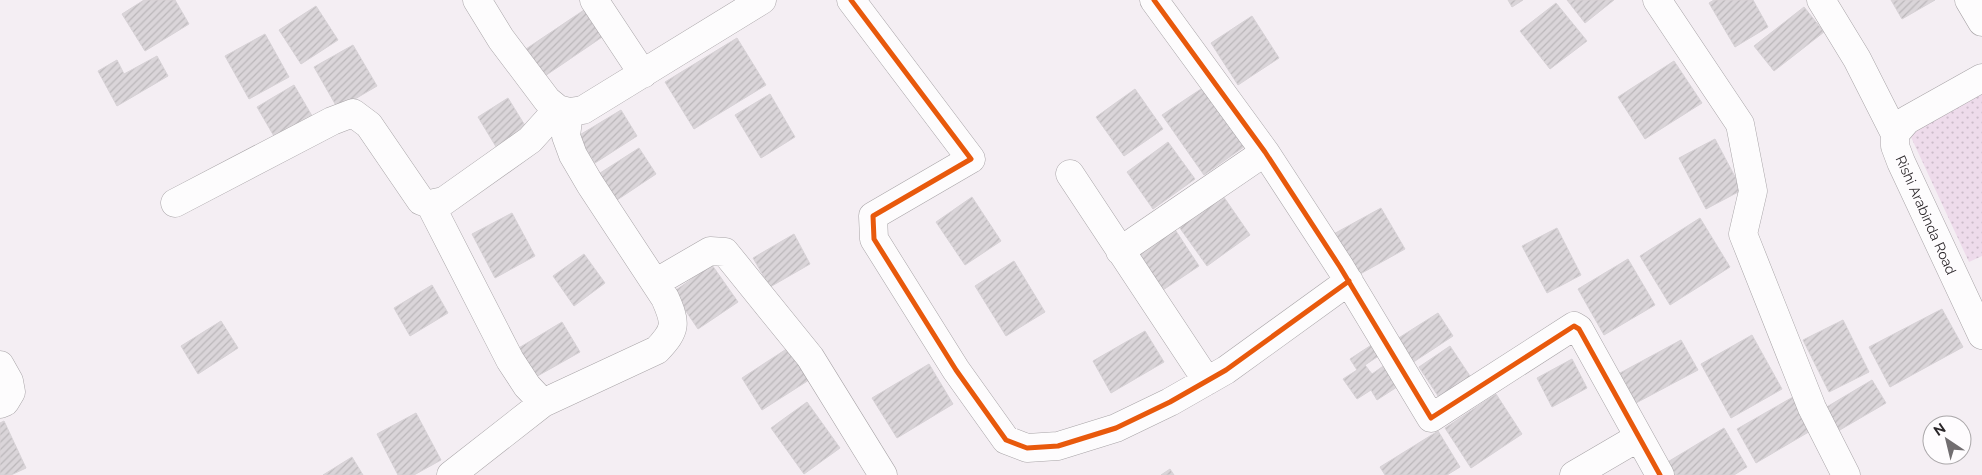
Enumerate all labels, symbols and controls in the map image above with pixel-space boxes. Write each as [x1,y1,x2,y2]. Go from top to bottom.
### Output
street label: Rishi Arabinda Road [1893,153,1959,277]
north arrow [1922,415,1972,465]
text: N [1931,420,1949,439]

